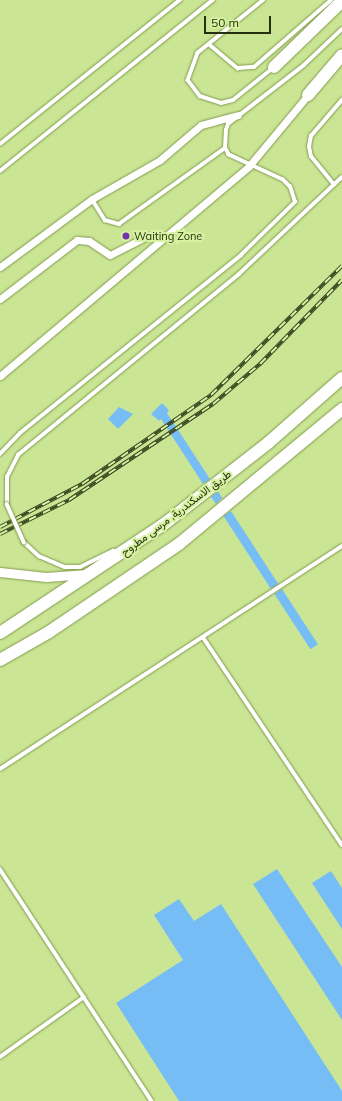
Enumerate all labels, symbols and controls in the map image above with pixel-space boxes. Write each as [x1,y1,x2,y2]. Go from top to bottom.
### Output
scale bar [206,8,273,34]
text: 50 m [211,15,239,30]
place label: Waiting Zone [134,229,202,243]
marker: Waiting Zone [121,231,131,241]
street label: طريق الاسكندرية, مرسى مطروح [118,467,234,559]

